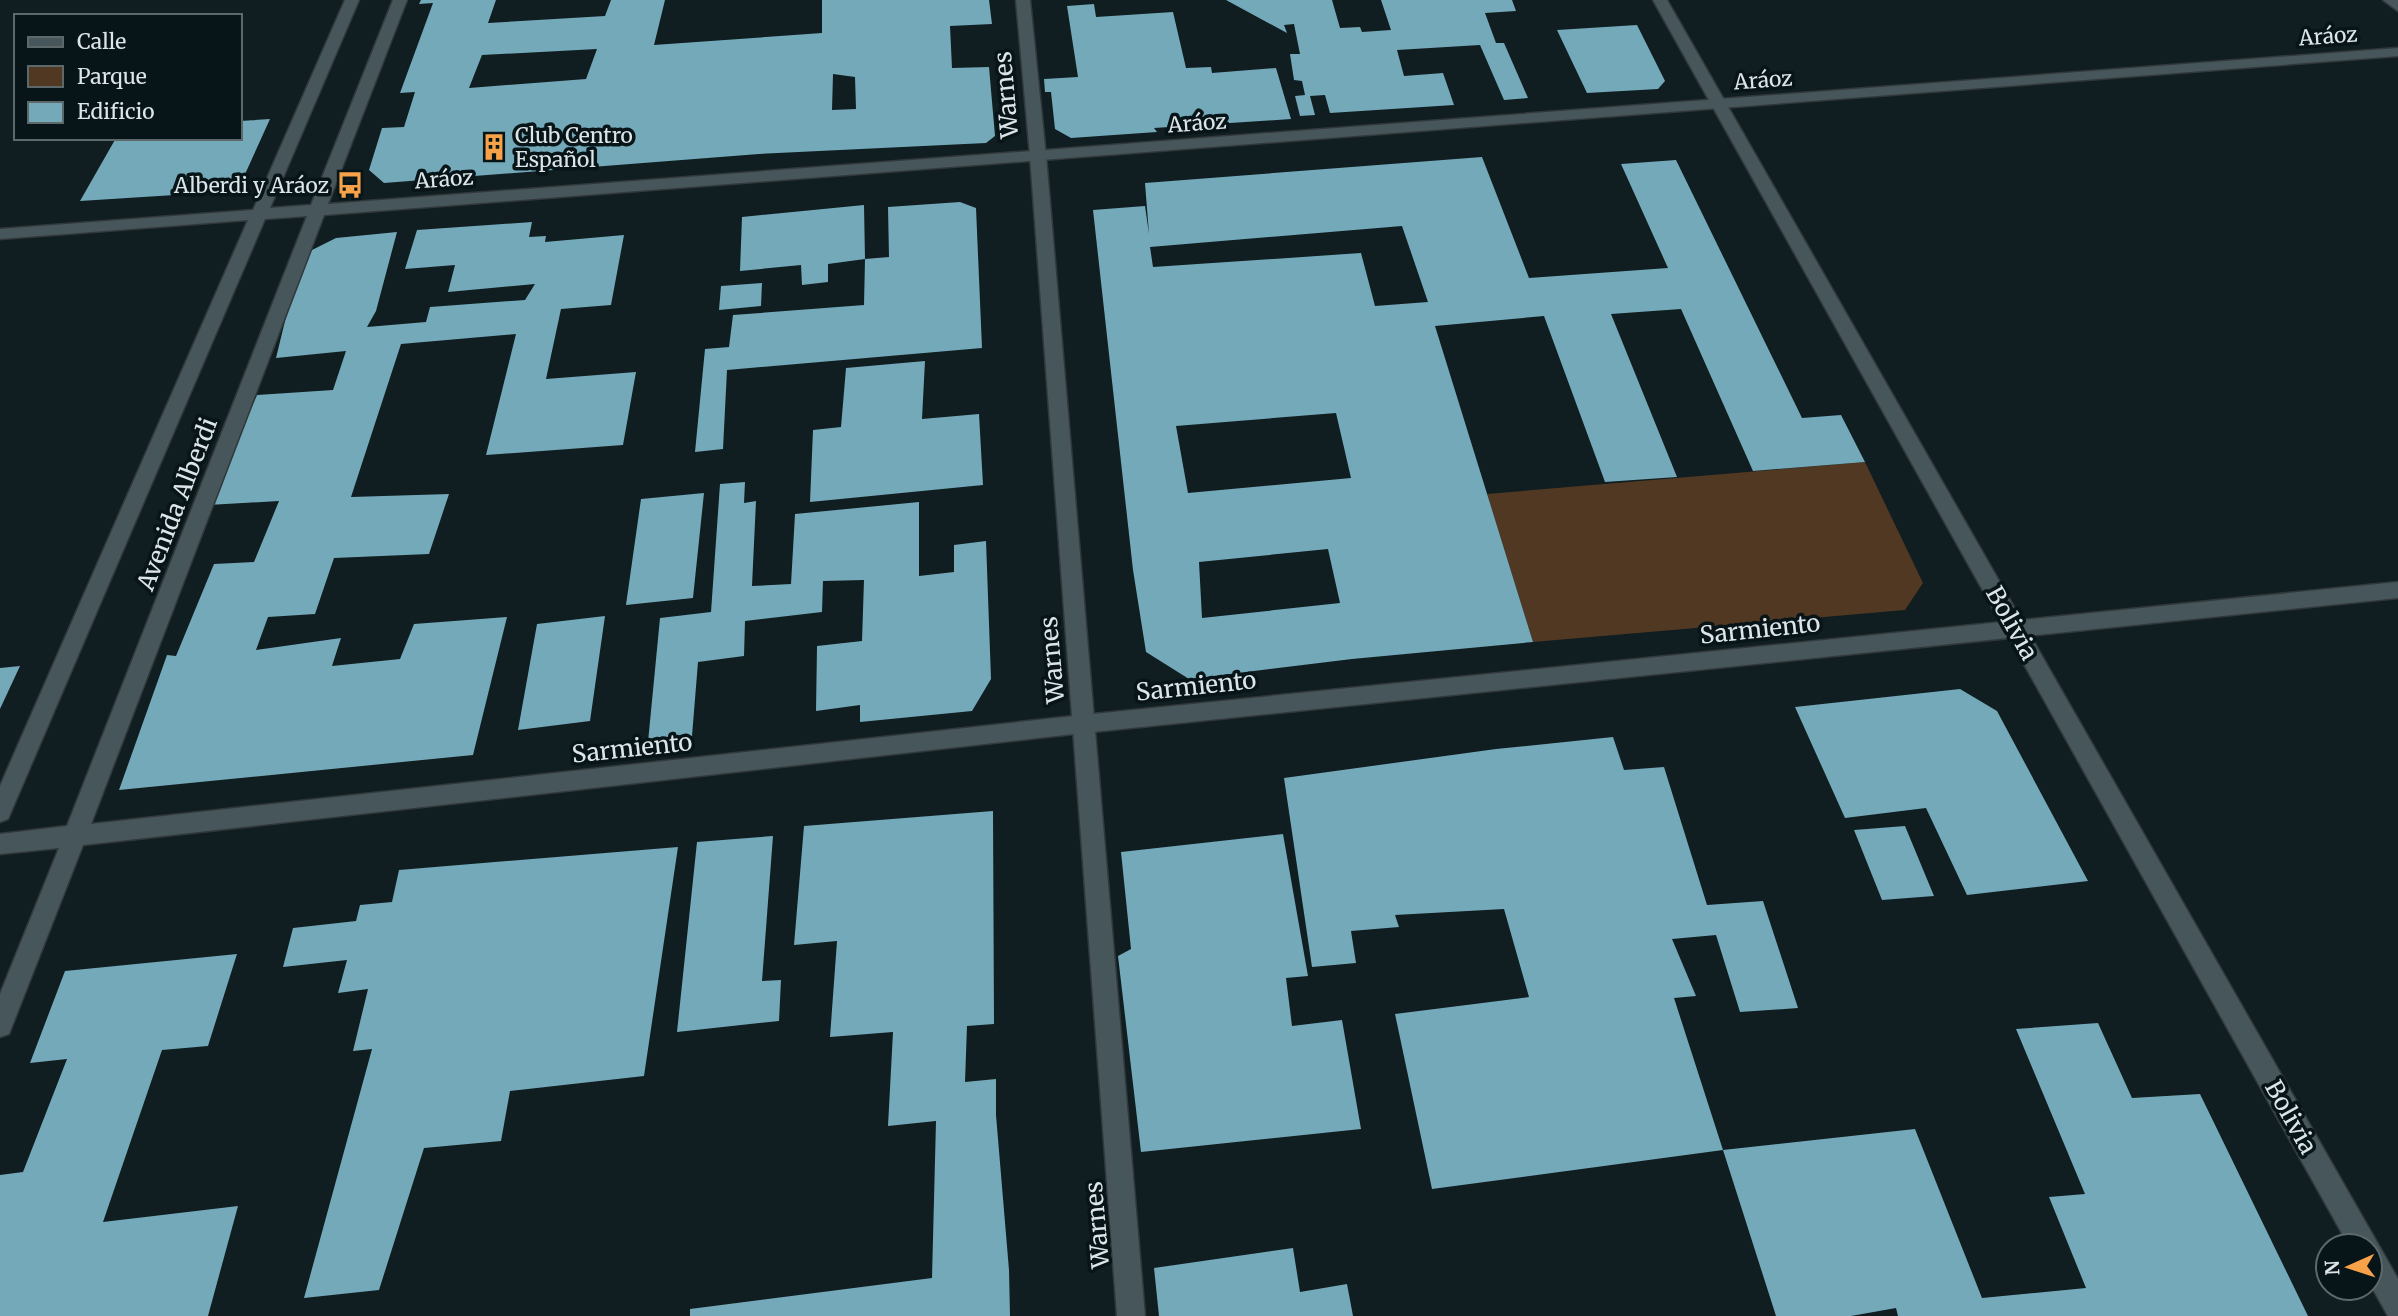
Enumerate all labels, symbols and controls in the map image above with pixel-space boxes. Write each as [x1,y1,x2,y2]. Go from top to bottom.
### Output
legend [14,14,242,140]
street label: Aráoz [2297,20,2358,52]
text: Calle [77,28,126,55]
street label: Warnes [987,50,1025,141]
text: Parque [77,63,147,90]
street label: Aráoz [1732,64,1793,96]
text: Edificio [77,98,154,125]
street label: Aráoz [1166,107,1227,139]
place label: Club Centro Español [515,122,633,173]
building icon: Club Centro Español [479,132,509,162]
street label: Aráoz [413,163,474,195]
bus stop icon: Alberdi y Aráoz [335,170,365,200]
place label: Alberdi y Aráoz [173,172,329,199]
street label: Avenida Alberdi [129,413,224,596]
street label: Bolivia [1979,581,2045,665]
street label: Sarmiento [1698,607,1822,651]
street label: Warnes [1033,615,1071,706]
street label: Sarmiento [1134,664,1258,708]
street label: Sarmiento [570,726,694,770]
street label: Bolivia [2258,1075,2324,1159]
street label: Warnes [1078,1180,1116,1271]
north arrow [2314,1232,2384,1302]
text: N [2320,1260,2344,1276]

